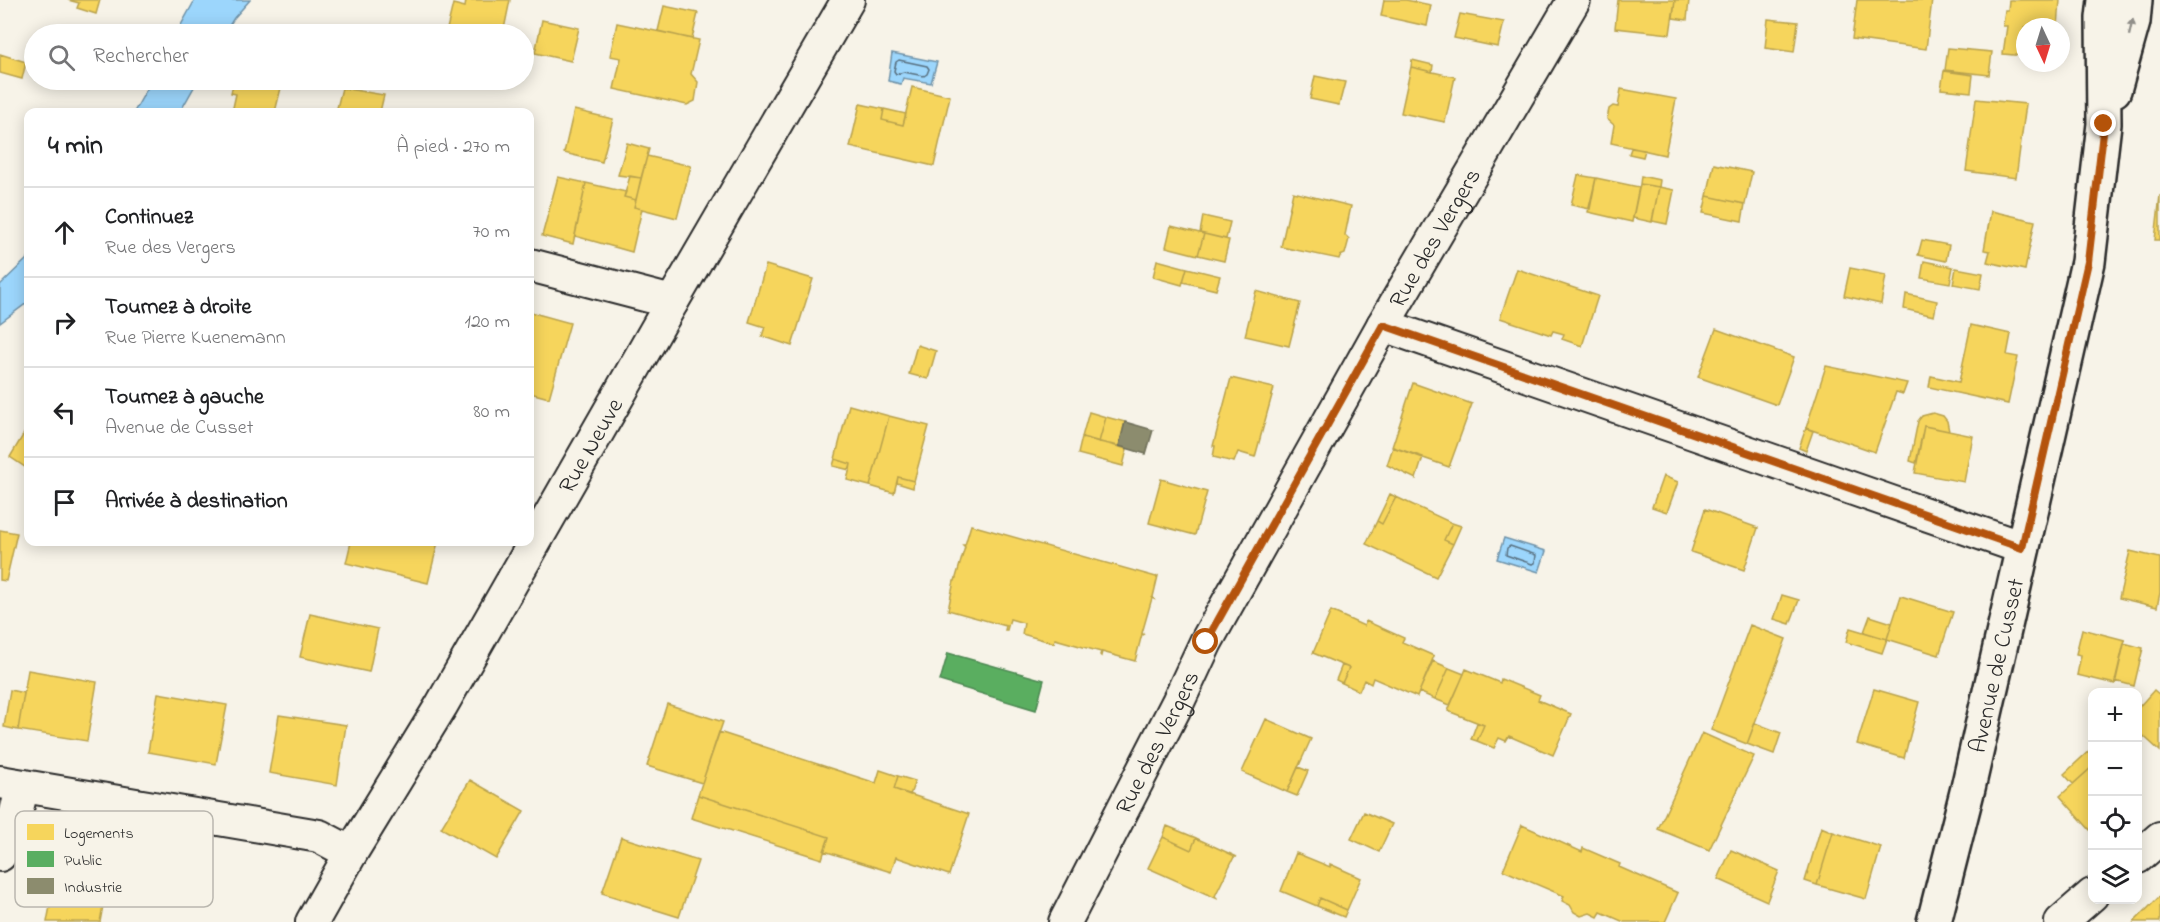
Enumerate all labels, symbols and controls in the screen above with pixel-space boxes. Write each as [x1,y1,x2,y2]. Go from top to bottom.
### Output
north arrow [2016,18,2070,72]
one-way arrow [2127,18,2137,36]
search box [24,24,534,90]
icon: search [45,41,78,74]
text: Rechercher [93,41,189,73]
route end [2090,110,2116,136]
text: 4 min [48,128,103,166]
text: À pied · 270 m [396,133,510,162]
street label: Rue des Vergers [1382,162,1491,315]
text: Continuez [105,202,193,234]
icon: ahead [48,216,81,249]
text: 70 m [473,218,510,247]
text: Rue des Vergers [105,234,236,263]
text: Tournez à droite [105,292,251,324]
icon: right [48,306,81,339]
text: 120 m [465,308,510,337]
text: Rue Pierre Kuenemann [105,324,286,353]
text: Tournez à gauche [105,382,264,414]
street label: Rue Neuve [551,392,634,501]
icon: left [48,396,81,429]
text: 80 m [473,398,510,427]
text: Avenue de Cusset [105,414,253,443]
icon: arrive [48,486,81,519]
text: Arrivée à destination [105,486,288,518]
street label: Avenue de Cusset [1962,575,2035,757]
route start [1192,628,1218,654]
street label: Rue des Vergers [1108,666,1210,821]
map controls [2088,688,2142,904]
button: + [2088,688,2142,742]
button: − [2088,742,2142,796]
button: locate [2088,796,2142,850]
legend [15,811,213,907]
text: Logements [64,822,134,846]
text: Public [64,849,103,873]
button: layers [2088,850,2142,904]
text: Industrie [64,876,123,900]

